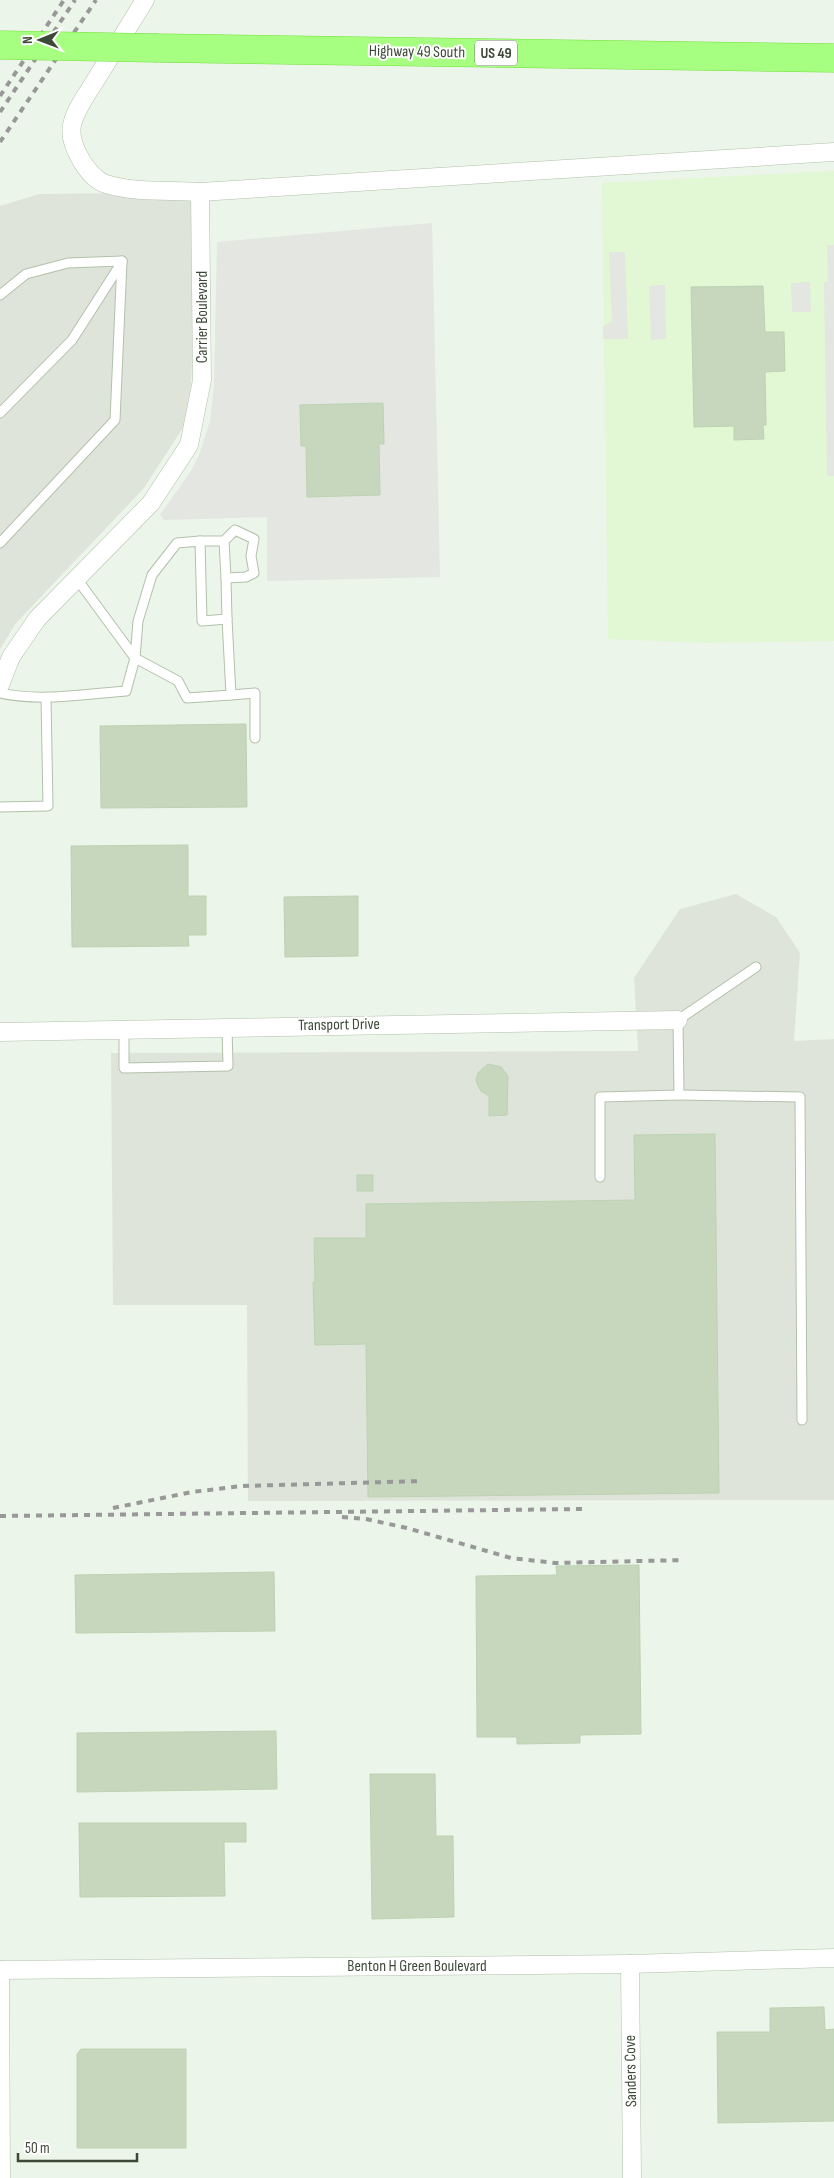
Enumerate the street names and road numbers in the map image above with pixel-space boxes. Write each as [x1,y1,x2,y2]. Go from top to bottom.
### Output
road number: US 49 [475,40,517,66]
street label: Highway 49 South [369,42,465,62]
street label: Carrier Boulevard [193,271,212,363]
street label: Transport Drive [298,1015,380,1035]
street label: Benton H Green Boulevard [347,1957,487,1976]
street label: Sanders Cove [621,2035,641,2107]

